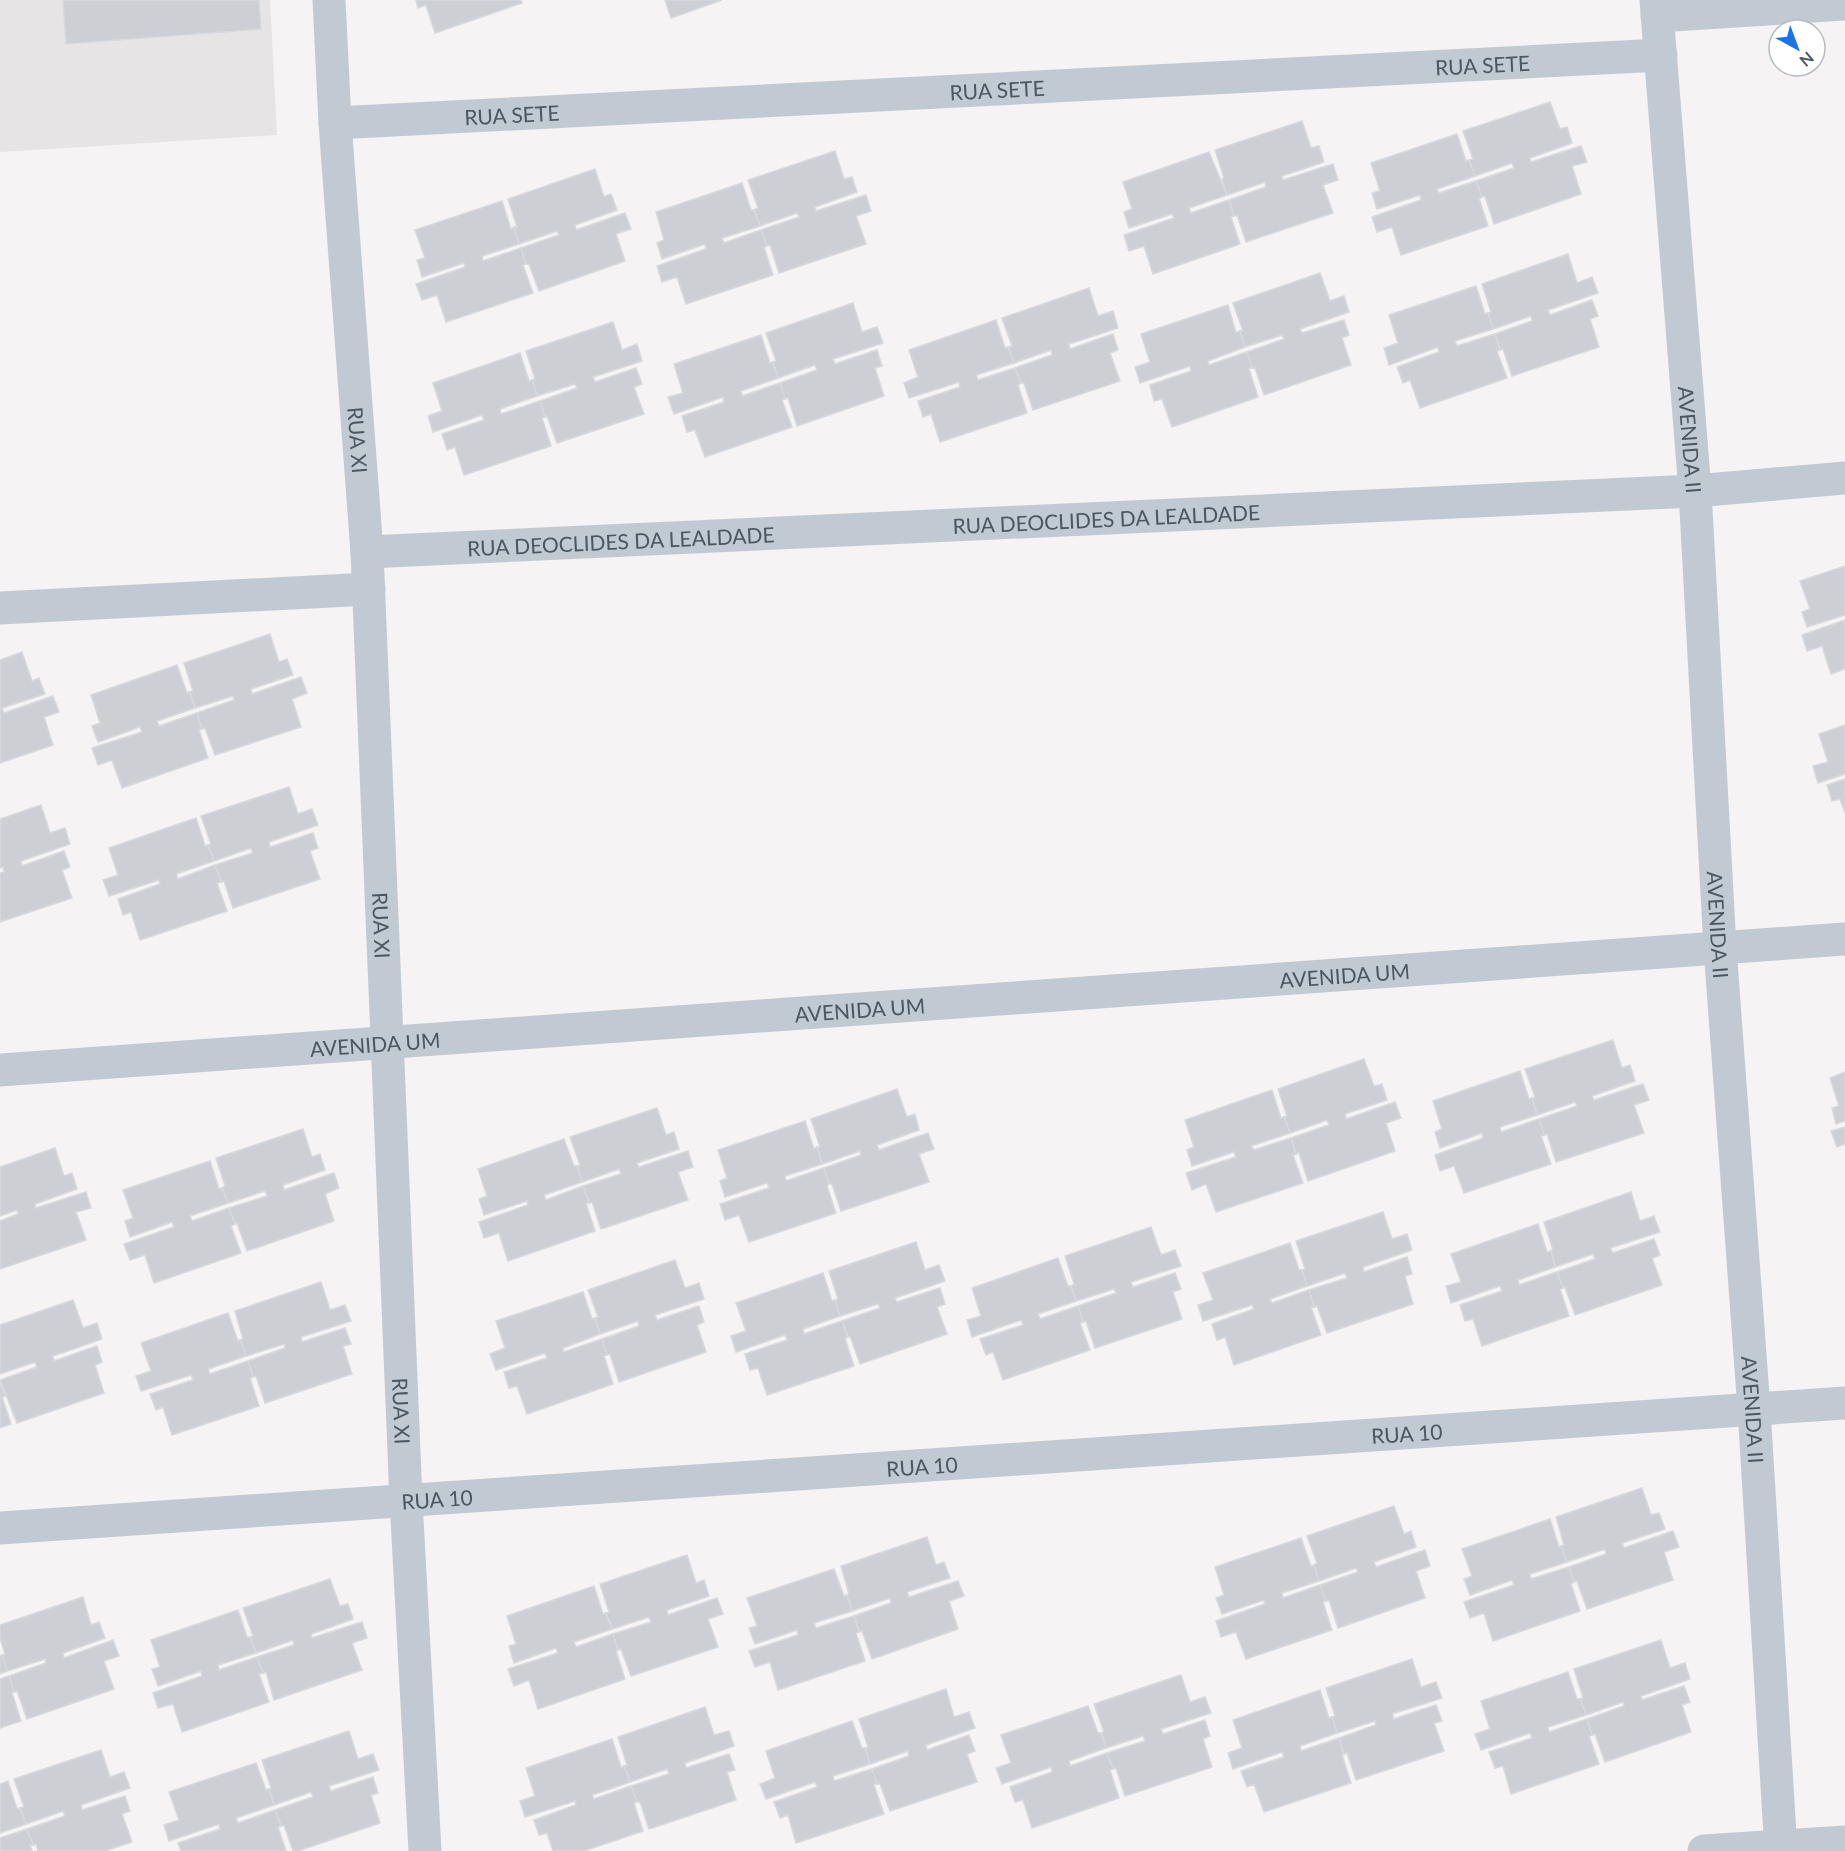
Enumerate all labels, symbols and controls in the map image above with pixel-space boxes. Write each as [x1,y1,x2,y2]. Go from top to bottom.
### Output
north arrow [1767,18,1827,78]
text: N [1796,48,1818,71]
street label: RUA SETE [1434,49,1531,79]
street label: RUA SETE [949,74,1045,104]
street label: RUA SETE [464,99,560,129]
street label: AVENIDA II [1674,385,1708,494]
street label: RUA XI [344,406,374,474]
street label: RUA DEOCLIDES DA LEALDADE [952,498,1260,538]
street label: RUA DEOCLIDES DA LEALDADE [466,521,775,560]
street label: AVENIDA II [1703,870,1735,979]
street label: RUA XI [369,892,396,959]
street label: AVENIDA UM [1278,957,1411,992]
street label: AVENIDA UM [794,992,926,1026]
street label: AVENIDA UM [309,1026,441,1060]
street label: AVENIDA II [1738,1355,1770,1464]
street label: RUA XI [388,1377,416,1445]
street label: RUA 10 [1370,1418,1443,1448]
street label: RUA 10 [885,1451,958,1480]
street label: RUA 10 [401,1484,473,1513]

